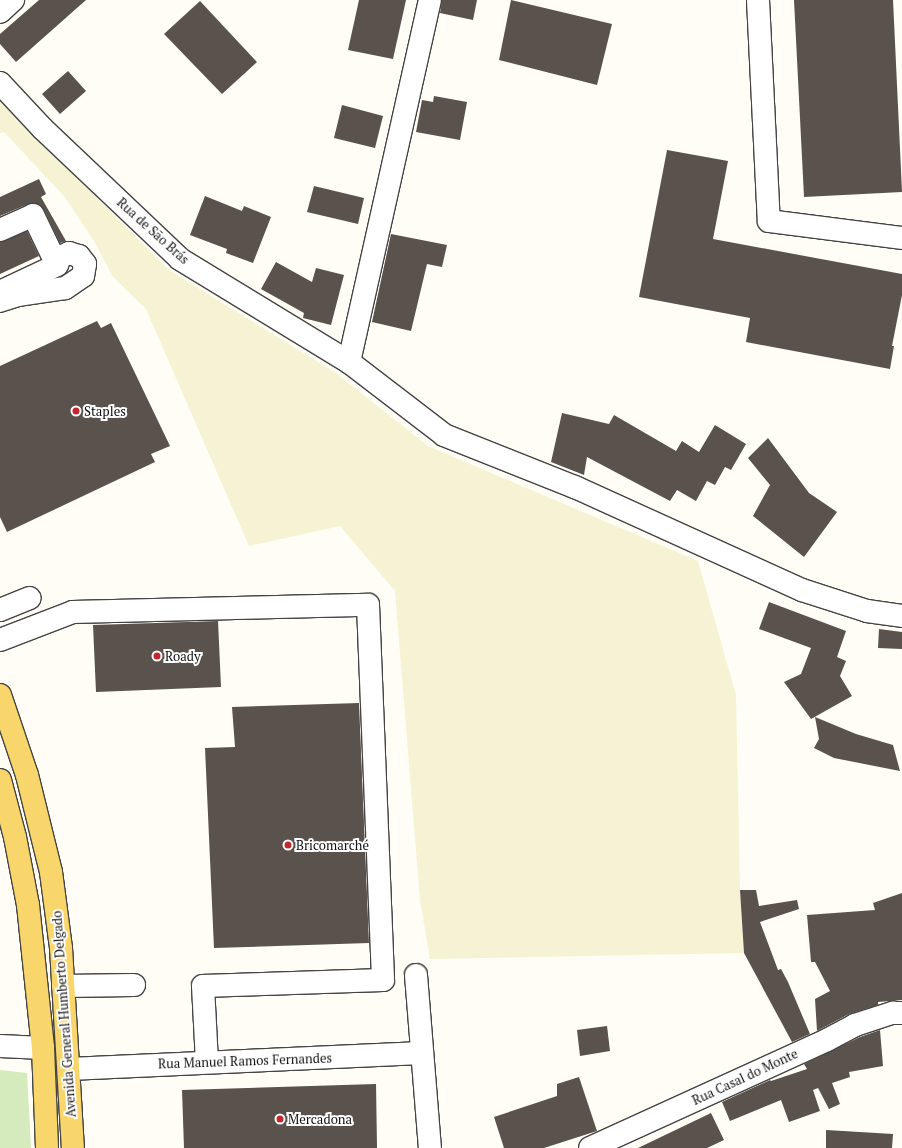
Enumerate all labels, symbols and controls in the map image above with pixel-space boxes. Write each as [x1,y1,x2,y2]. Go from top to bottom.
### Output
street label: Rua de São Brás [114,195,192,267]
place label: Staples [84,403,126,419]
marker: Staples [71,406,81,416]
place label: Roady [165,648,201,664]
marker: Roady [152,651,162,661]
place label: Bricomarché [296,837,369,853]
marker: Bricomarché [283,840,293,850]
street label: Avenida General Humberto Delgado [49,910,79,1118]
street label: Rua Casal do Monte [690,1046,800,1108]
street label: Rua Manuel Ramos Fernandes [158,1050,332,1072]
place label: Mercadona [288,1111,352,1127]
marker: Mercadona [275,1114,285,1124]

